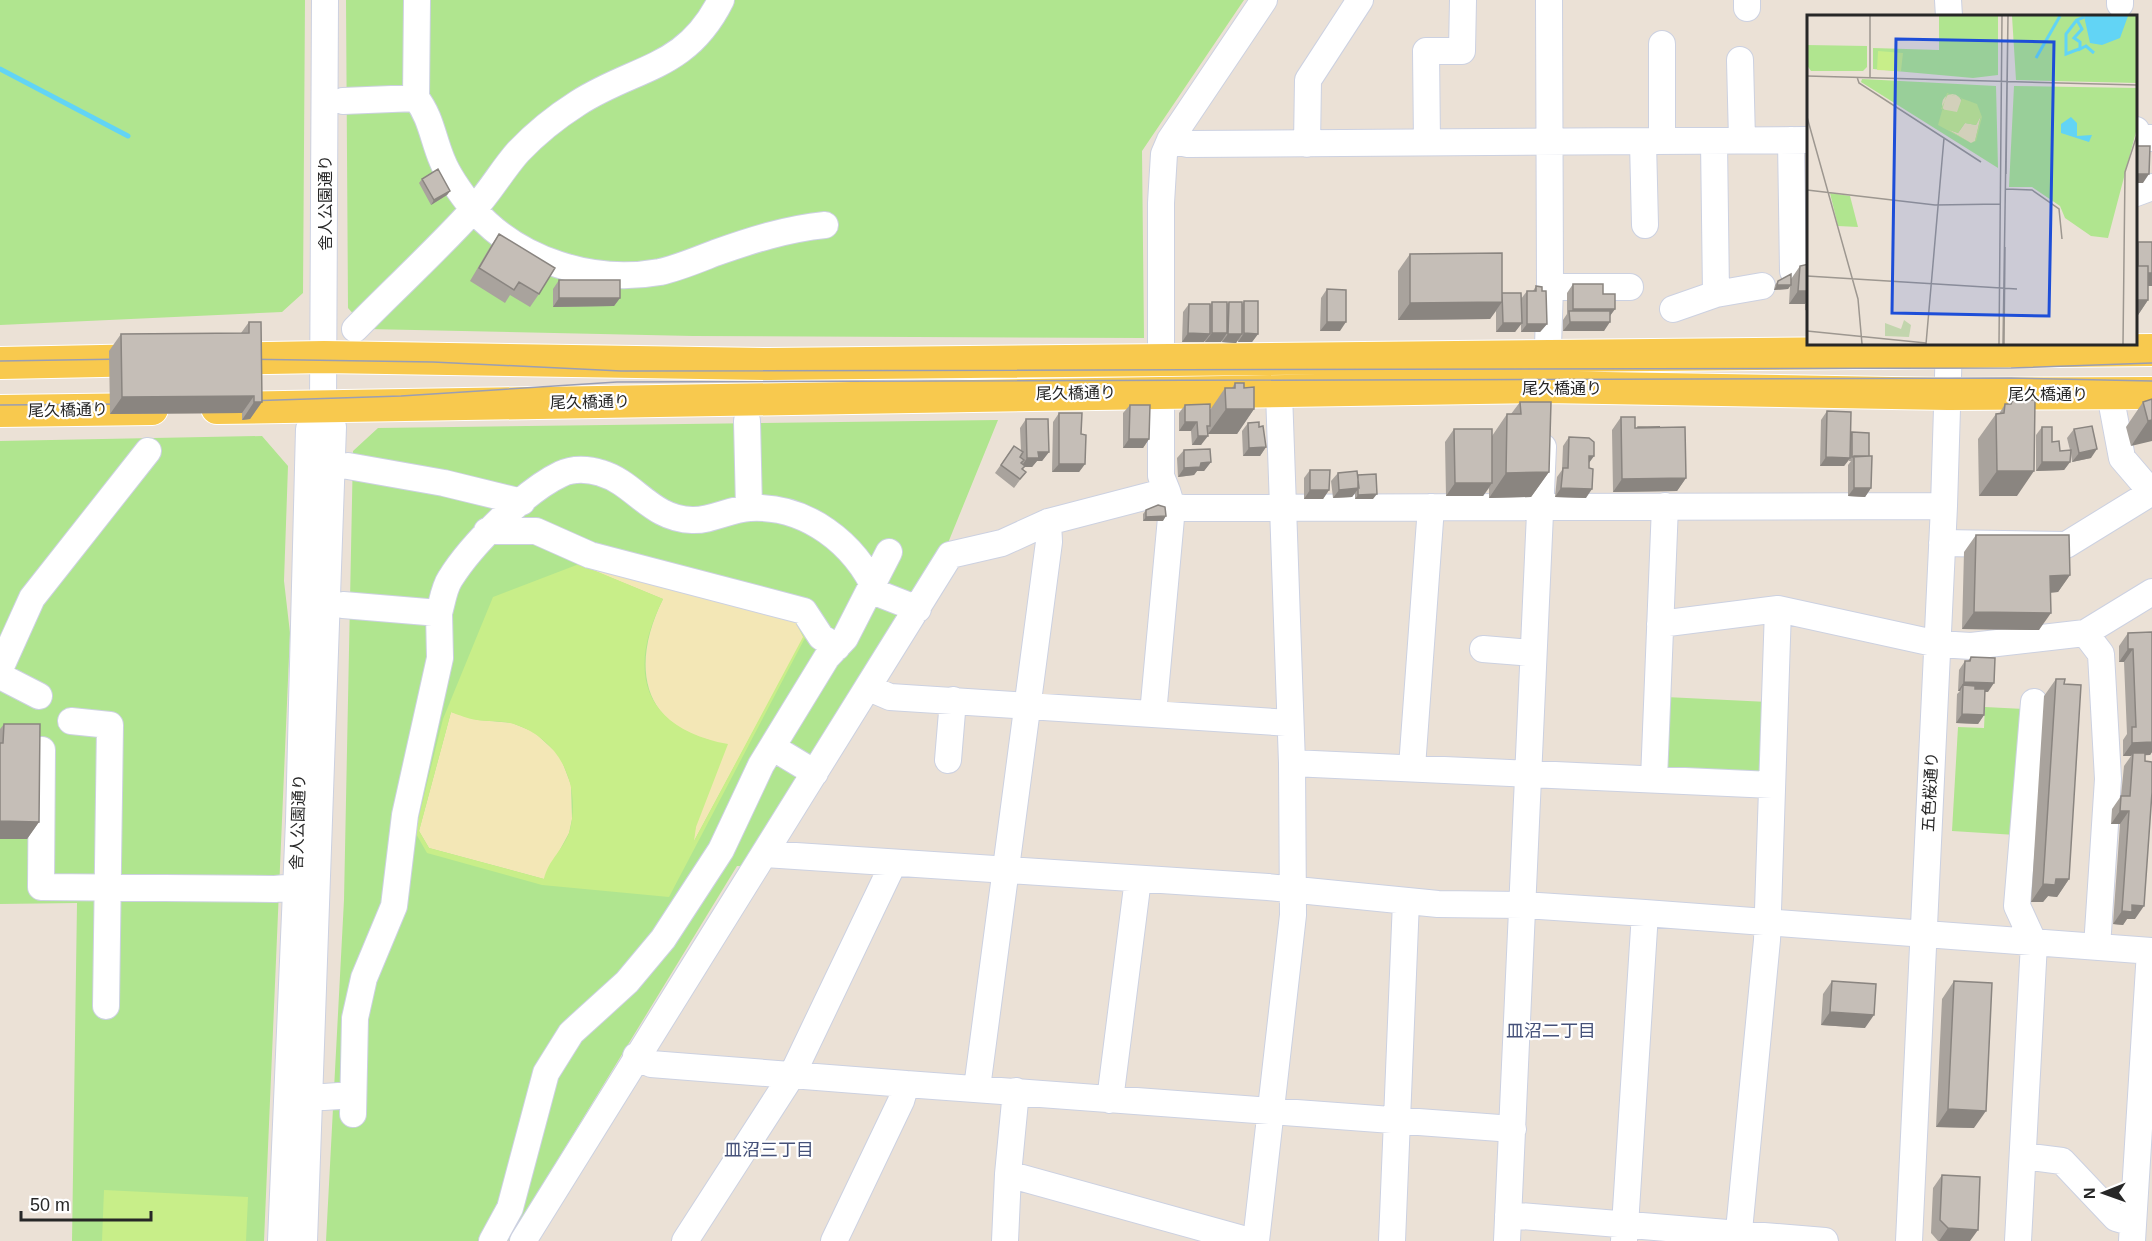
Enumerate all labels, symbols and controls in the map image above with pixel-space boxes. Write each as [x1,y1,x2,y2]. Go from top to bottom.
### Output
inset map [1807,15,2137,345]
street label: 舎人公園通り [317,155,334,251]
street label: 尾久橋通り [1522,380,1602,397]
street label: 尾久橋通り [1036,384,1116,402]
street label: 尾久橋通り [2008,386,2088,403]
street label: 尾久橋通り [550,393,630,411]
street label: 尾久橋通り [28,401,108,419]
street label: 五色桜通り [1919,752,1941,832]
street label: 舎人公園通り [288,774,308,870]
district label: 皿沼二丁目 [1506,1021,1596,1041]
district label: 皿沼三丁目 [724,1140,814,1160]
north arrow [2074,1163,2134,1223]
scale bar [21,1184,152,1222]
text: N [2081,1187,2098,1199]
text: 50 m [30,1195,70,1215]

